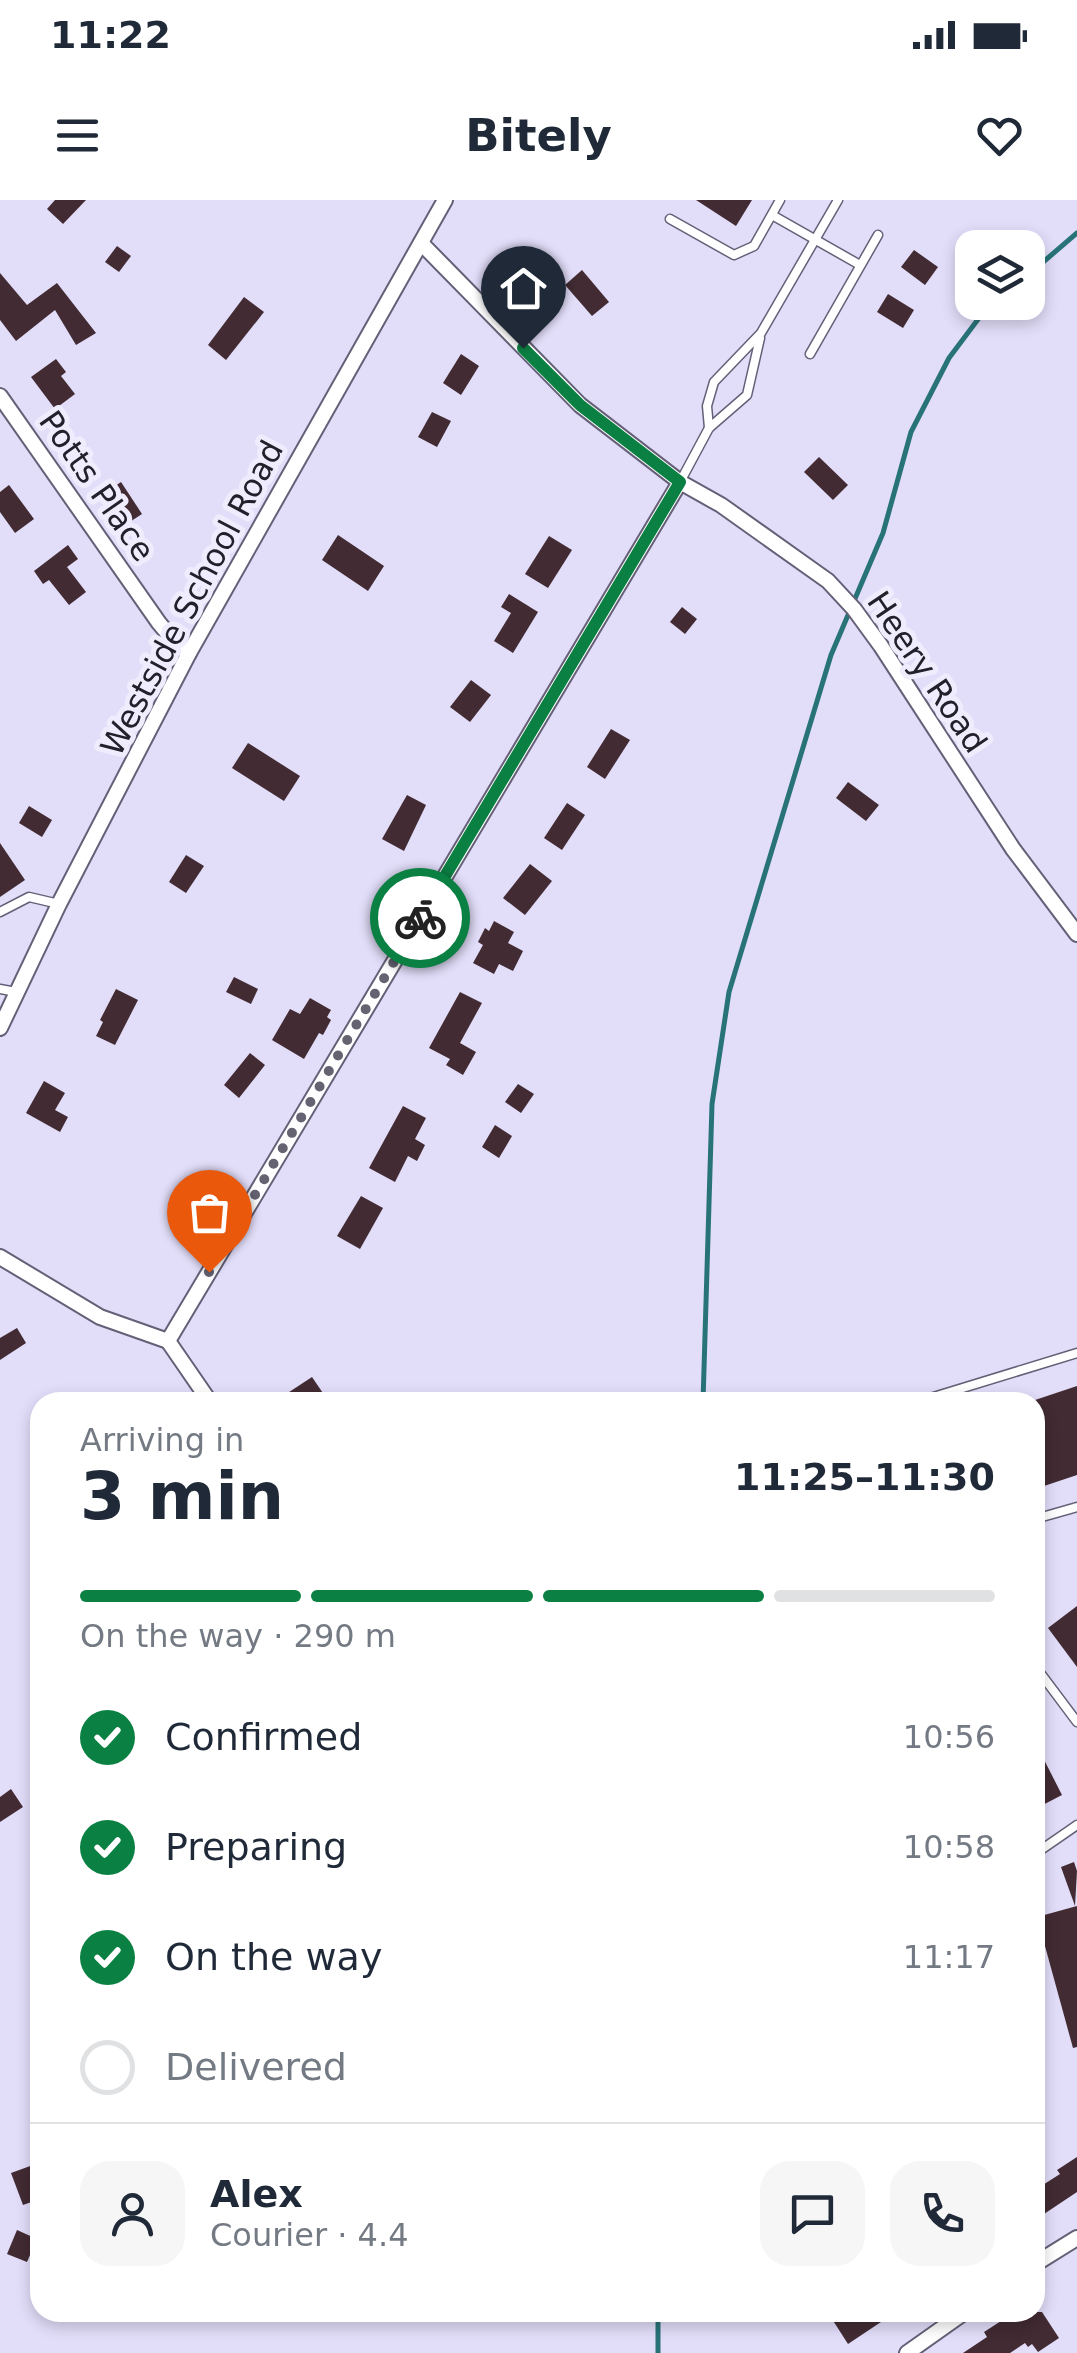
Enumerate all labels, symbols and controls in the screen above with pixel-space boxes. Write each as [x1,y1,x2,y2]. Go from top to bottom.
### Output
text: 11:22 [50,13,171,57]
icon: menu [50,108,105,163]
icon: heart [972,108,1027,163]
text: Bitely [465,109,612,162]
map controls [955,230,1045,320]
button: layers [955,230,1045,320]
pin [481,246,566,349]
icon: home [496,261,551,316]
street label: Potts Place [31,404,163,568]
street label: Westside School Road [93,434,291,762]
street label: Heery Road [859,584,995,760]
courier [370,868,470,968]
icon: bike [393,891,448,946]
pin [167,1170,252,1273]
icon: bag [182,1185,237,1240]
text: Arriving in [80,1421,244,1459]
text: 11:25–11:30 [734,1455,995,1499]
text: 3 min [80,1459,284,1534]
text: On the way · 290 m [80,1617,396,1655]
icon: check [80,1710,135,1765]
text: Confirmed [165,1715,362,1759]
text: 10:56 [903,1718,995,1756]
icon: check [80,1820,135,1875]
text: Preparing [165,1825,347,1869]
text: 10:58 [903,1828,995,1866]
icon: check [80,1930,135,1985]
text: On the way [165,1935,382,1979]
text: 11:17 [903,1938,995,1976]
text: Delivered [165,2045,347,2089]
button: person [80,2161,185,2266]
button: chat [760,2161,865,2266]
button: phone [890,2161,995,2266]
text: Alex [210,2172,303,2216]
text: Courier · 4.4 [210,2216,409,2254]

